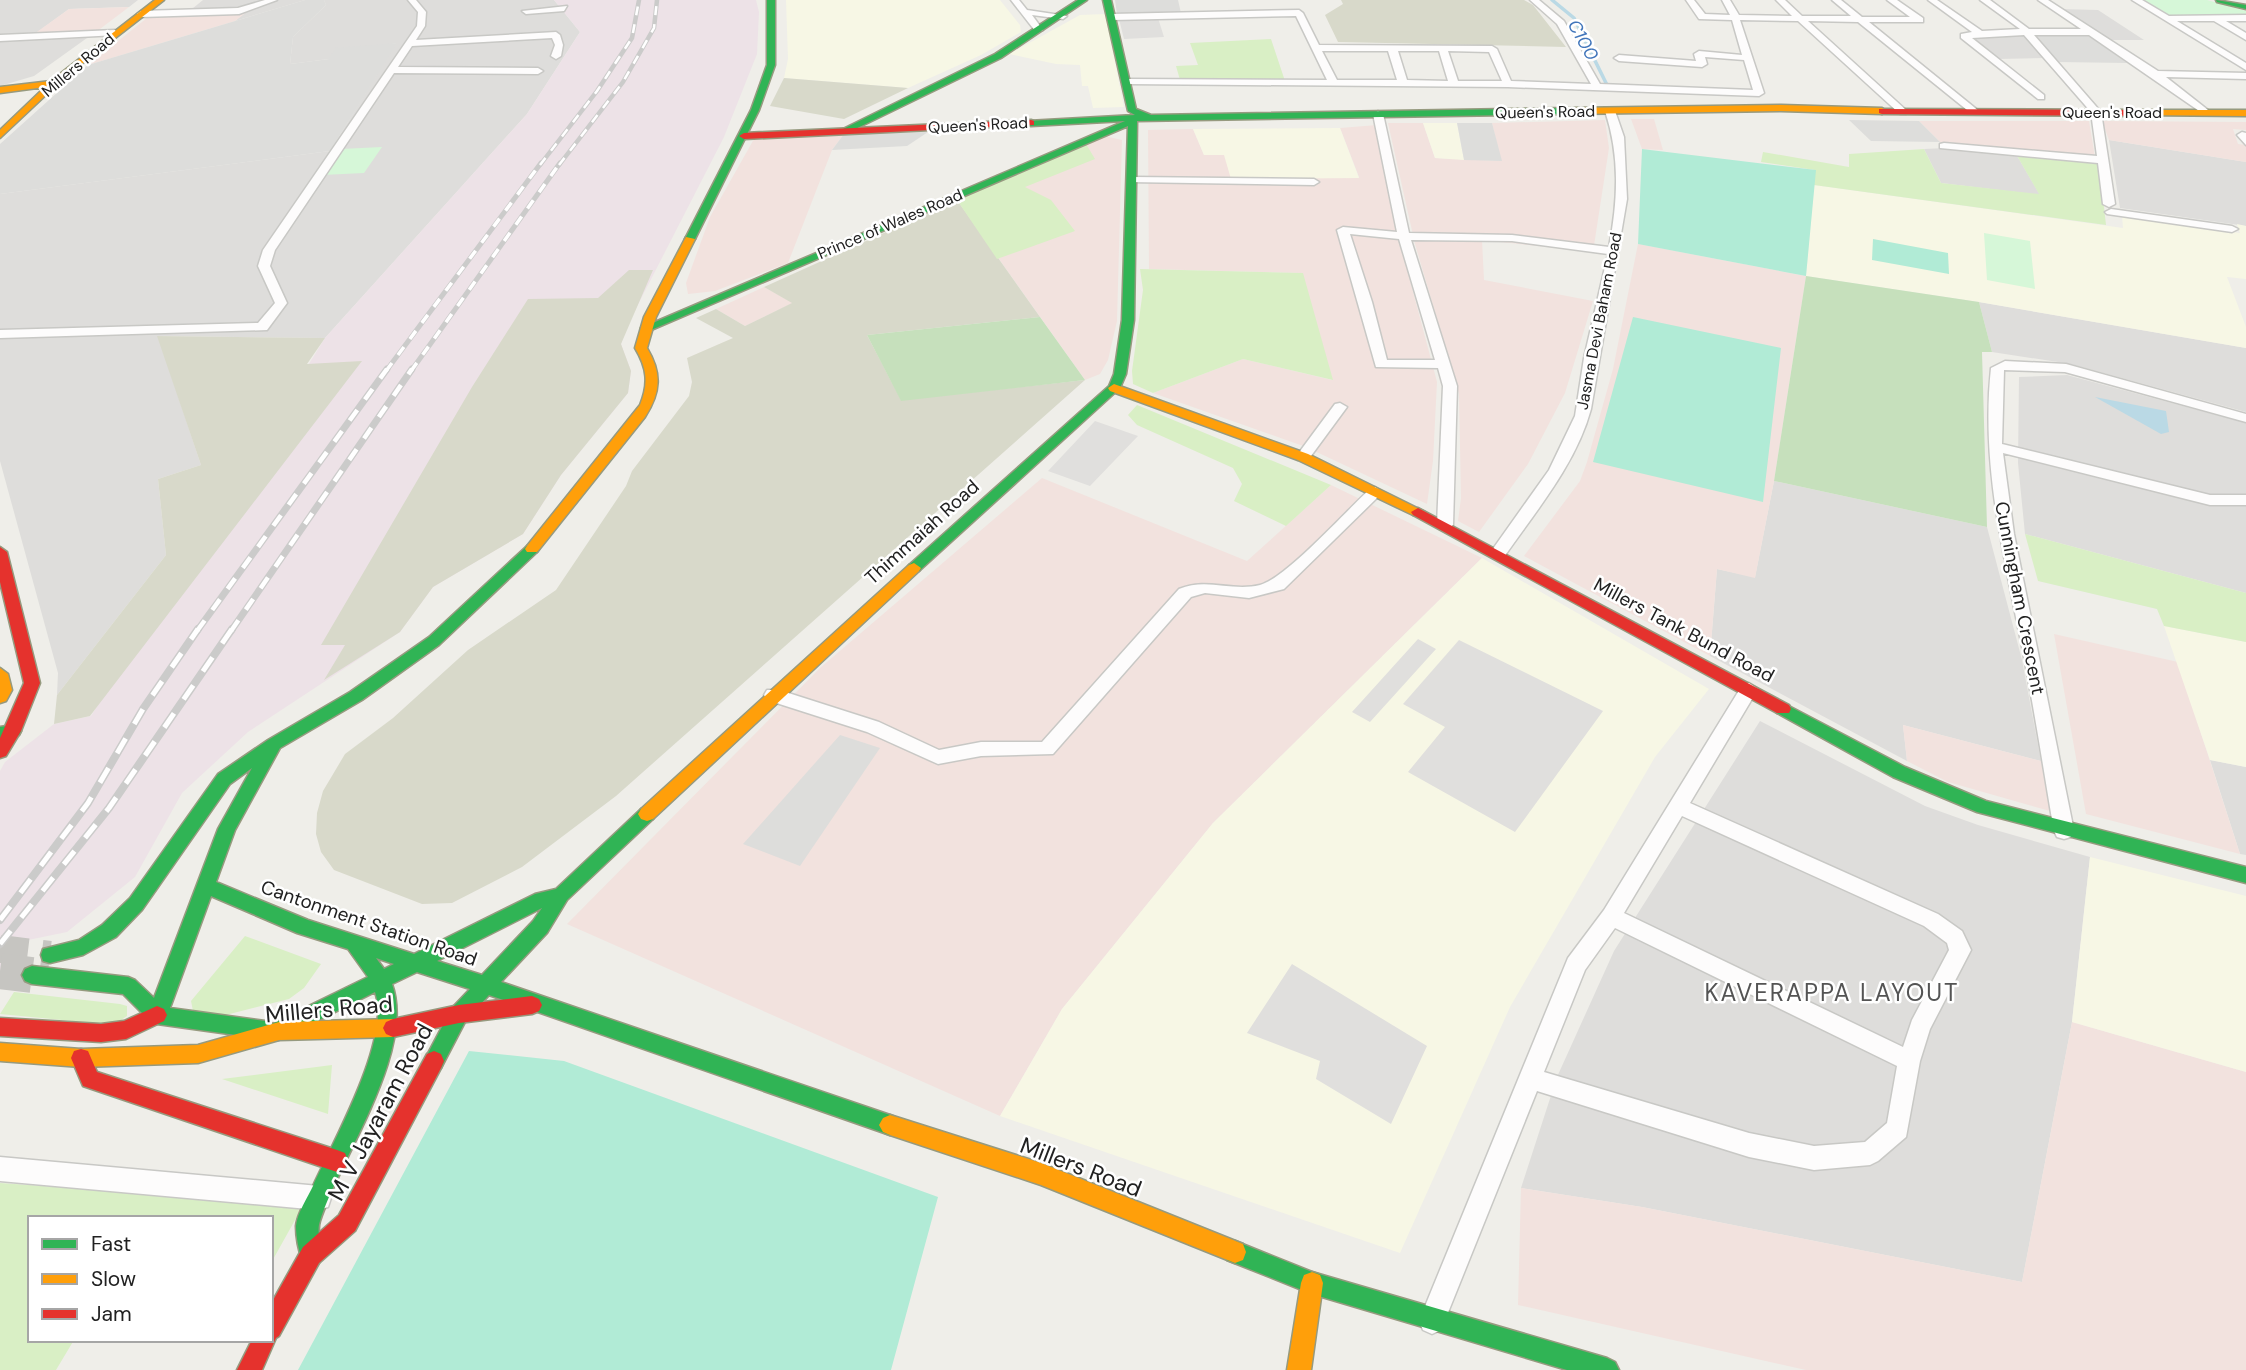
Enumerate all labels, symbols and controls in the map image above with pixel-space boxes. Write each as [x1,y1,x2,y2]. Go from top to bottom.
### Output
water label: C100 [1562,15,1604,65]
street label: Millers Road [37,28,119,102]
street label: Queen's Road [1495,101,1595,123]
street label: Queen's Road [2062,102,2162,123]
street label: Queen's Road [927,112,1029,138]
street label: Prince of Wales Road [814,184,966,264]
street label: Jasma Devi Baham Road [1571,231,1627,411]
street label: Thimmaiah Road [860,474,984,590]
street label: Cunningham Crescent [1989,499,2051,697]
street label: Millers Tank Bund Road [1589,572,1779,688]
street label: Cantonment Station Road [257,874,481,972]
district label: KAVERAPPA LAYOUT [1705,977,1959,1008]
street label: Millers Road [264,988,394,1030]
street label: M V Jayaram Road [321,1018,439,1206]
street label: Millers Road [1016,1130,1146,1204]
legend [28,1216,273,1342]
text: Fast [91,1230,131,1258]
text: Slow [91,1265,136,1293]
text: Jam [91,1300,132,1328]

